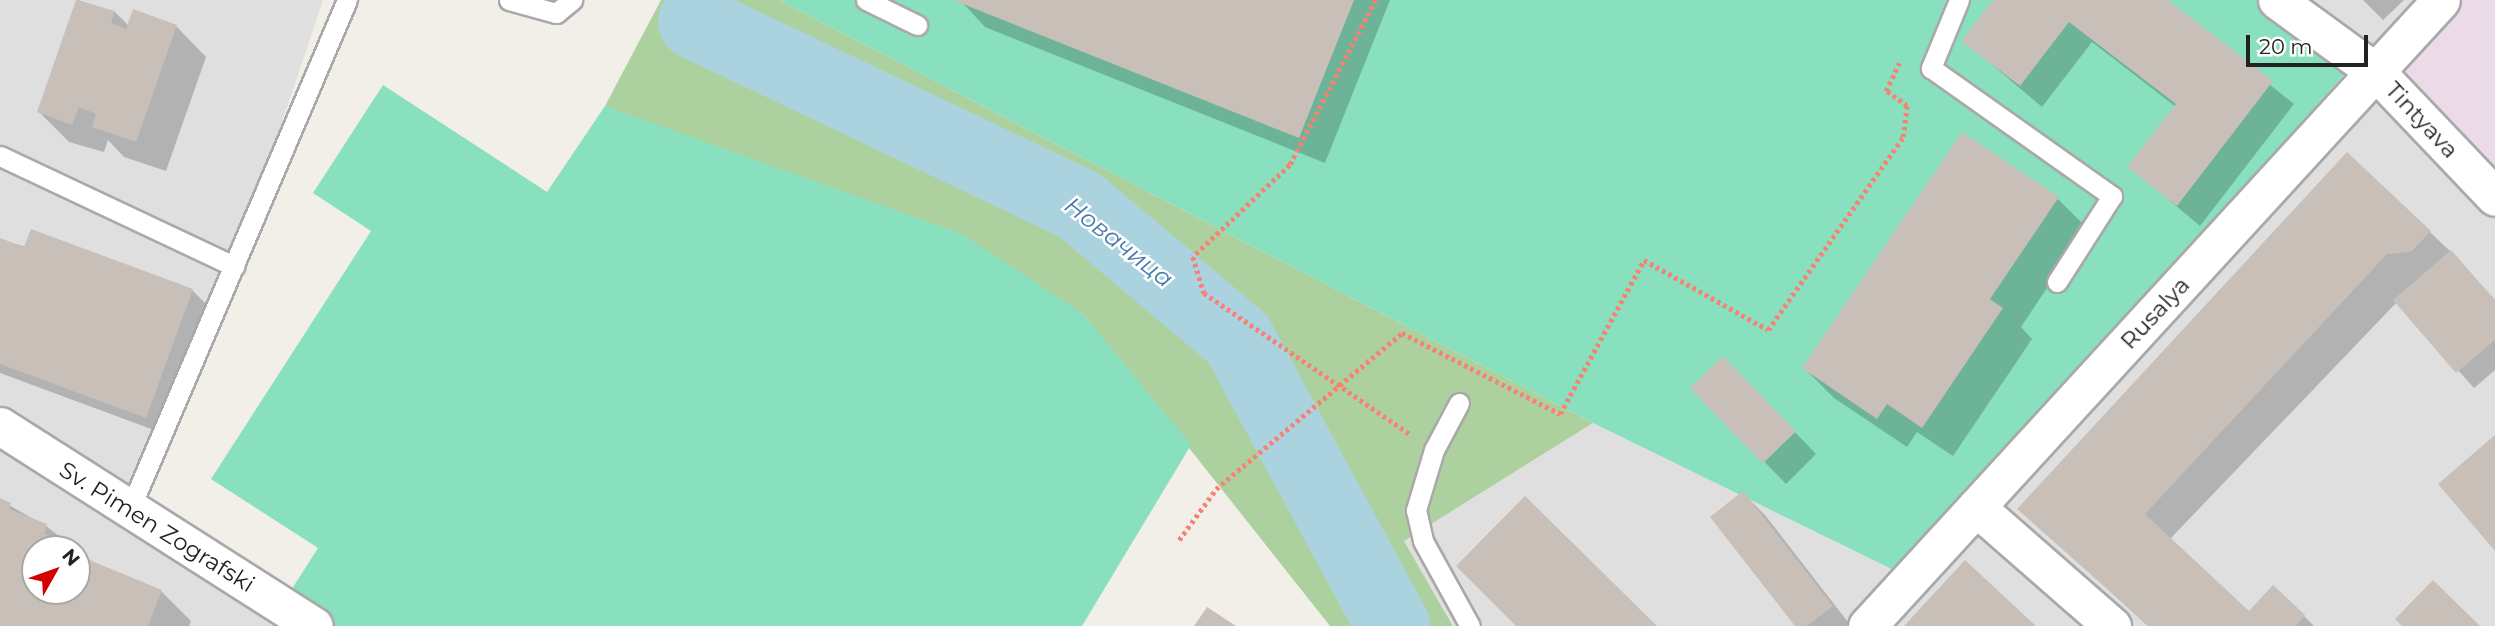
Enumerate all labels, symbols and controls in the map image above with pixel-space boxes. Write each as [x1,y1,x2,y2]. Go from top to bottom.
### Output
scale bar [2250,21,2372,65]
text: 20 m [2259,34,2313,59]
street label: Tintyava [2380,76,2464,164]
water label: Новачица [1059,191,1179,293]
street label: Rusalya [2115,271,2195,355]
street label: Sv. Pimen Zografski [54,456,260,598]
north arrow [21,535,91,605]
text: N [57,544,85,571]

